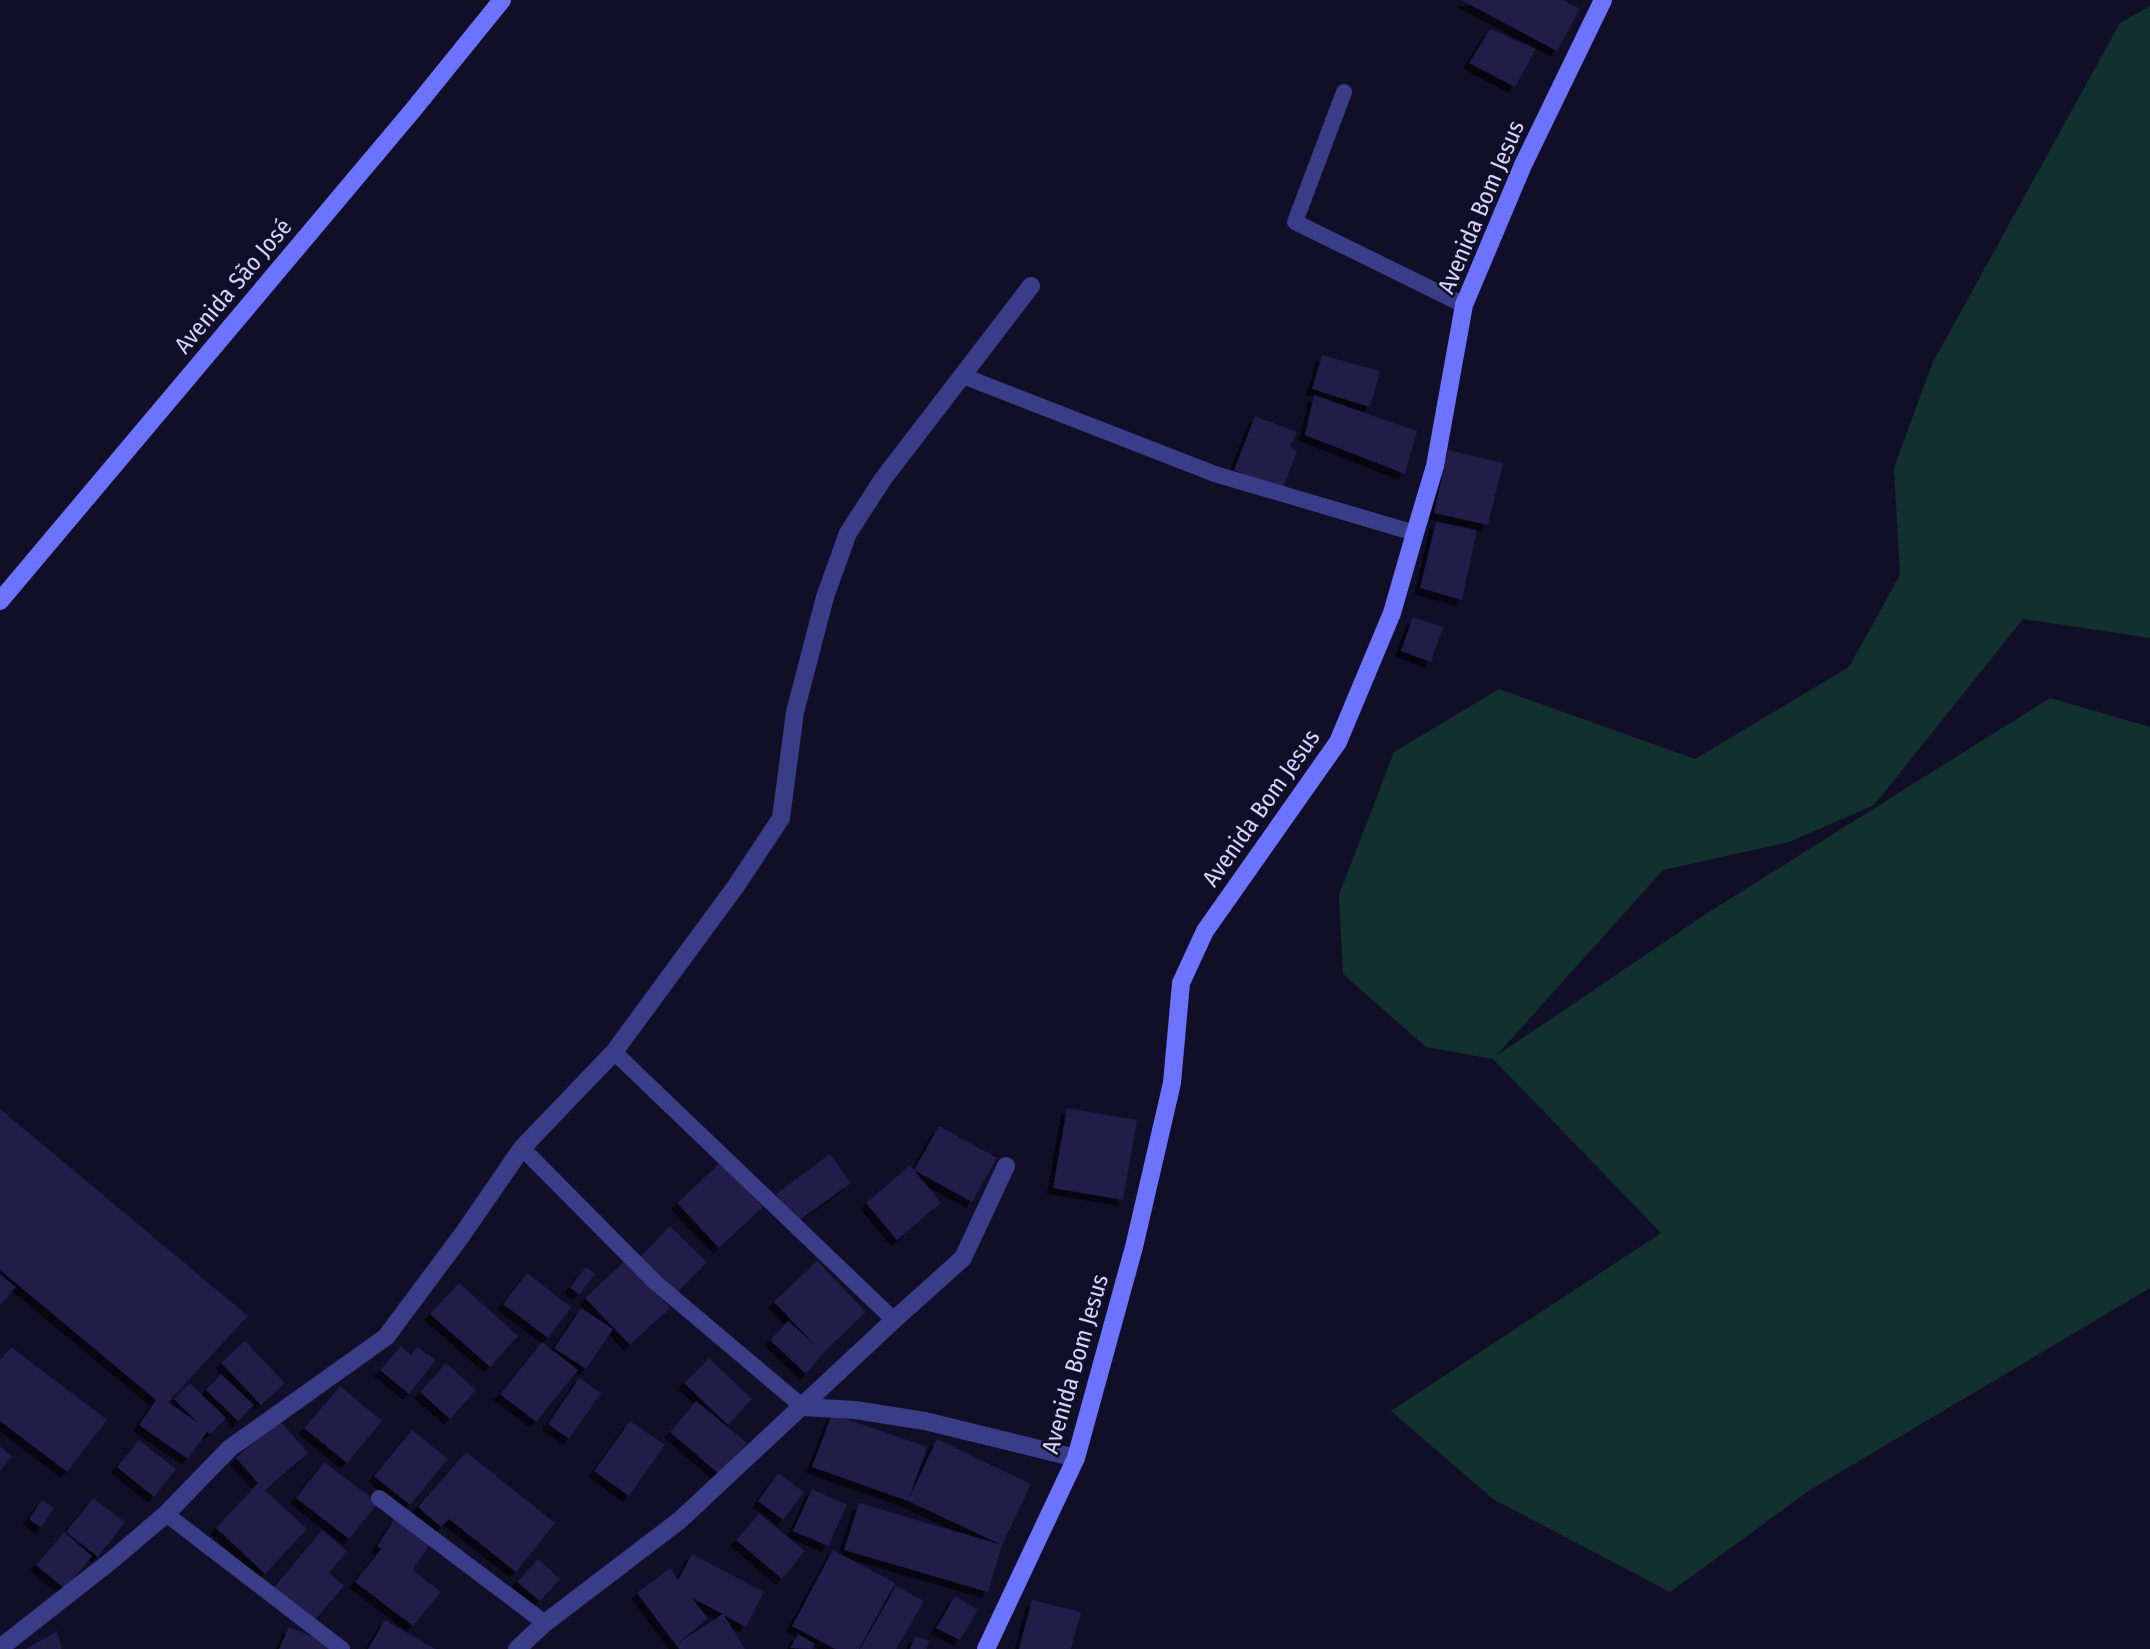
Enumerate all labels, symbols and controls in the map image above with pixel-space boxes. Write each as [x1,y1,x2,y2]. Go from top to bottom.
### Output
street label: Avenida Bom Jesus [1432,116,1530,298]
street label: Avenida São José [169,213,297,359]
street label: Avenida Bom Jesus [1196,724,1326,892]
street label: Avenida Bom Jesus [1036,1271,1114,1457]

